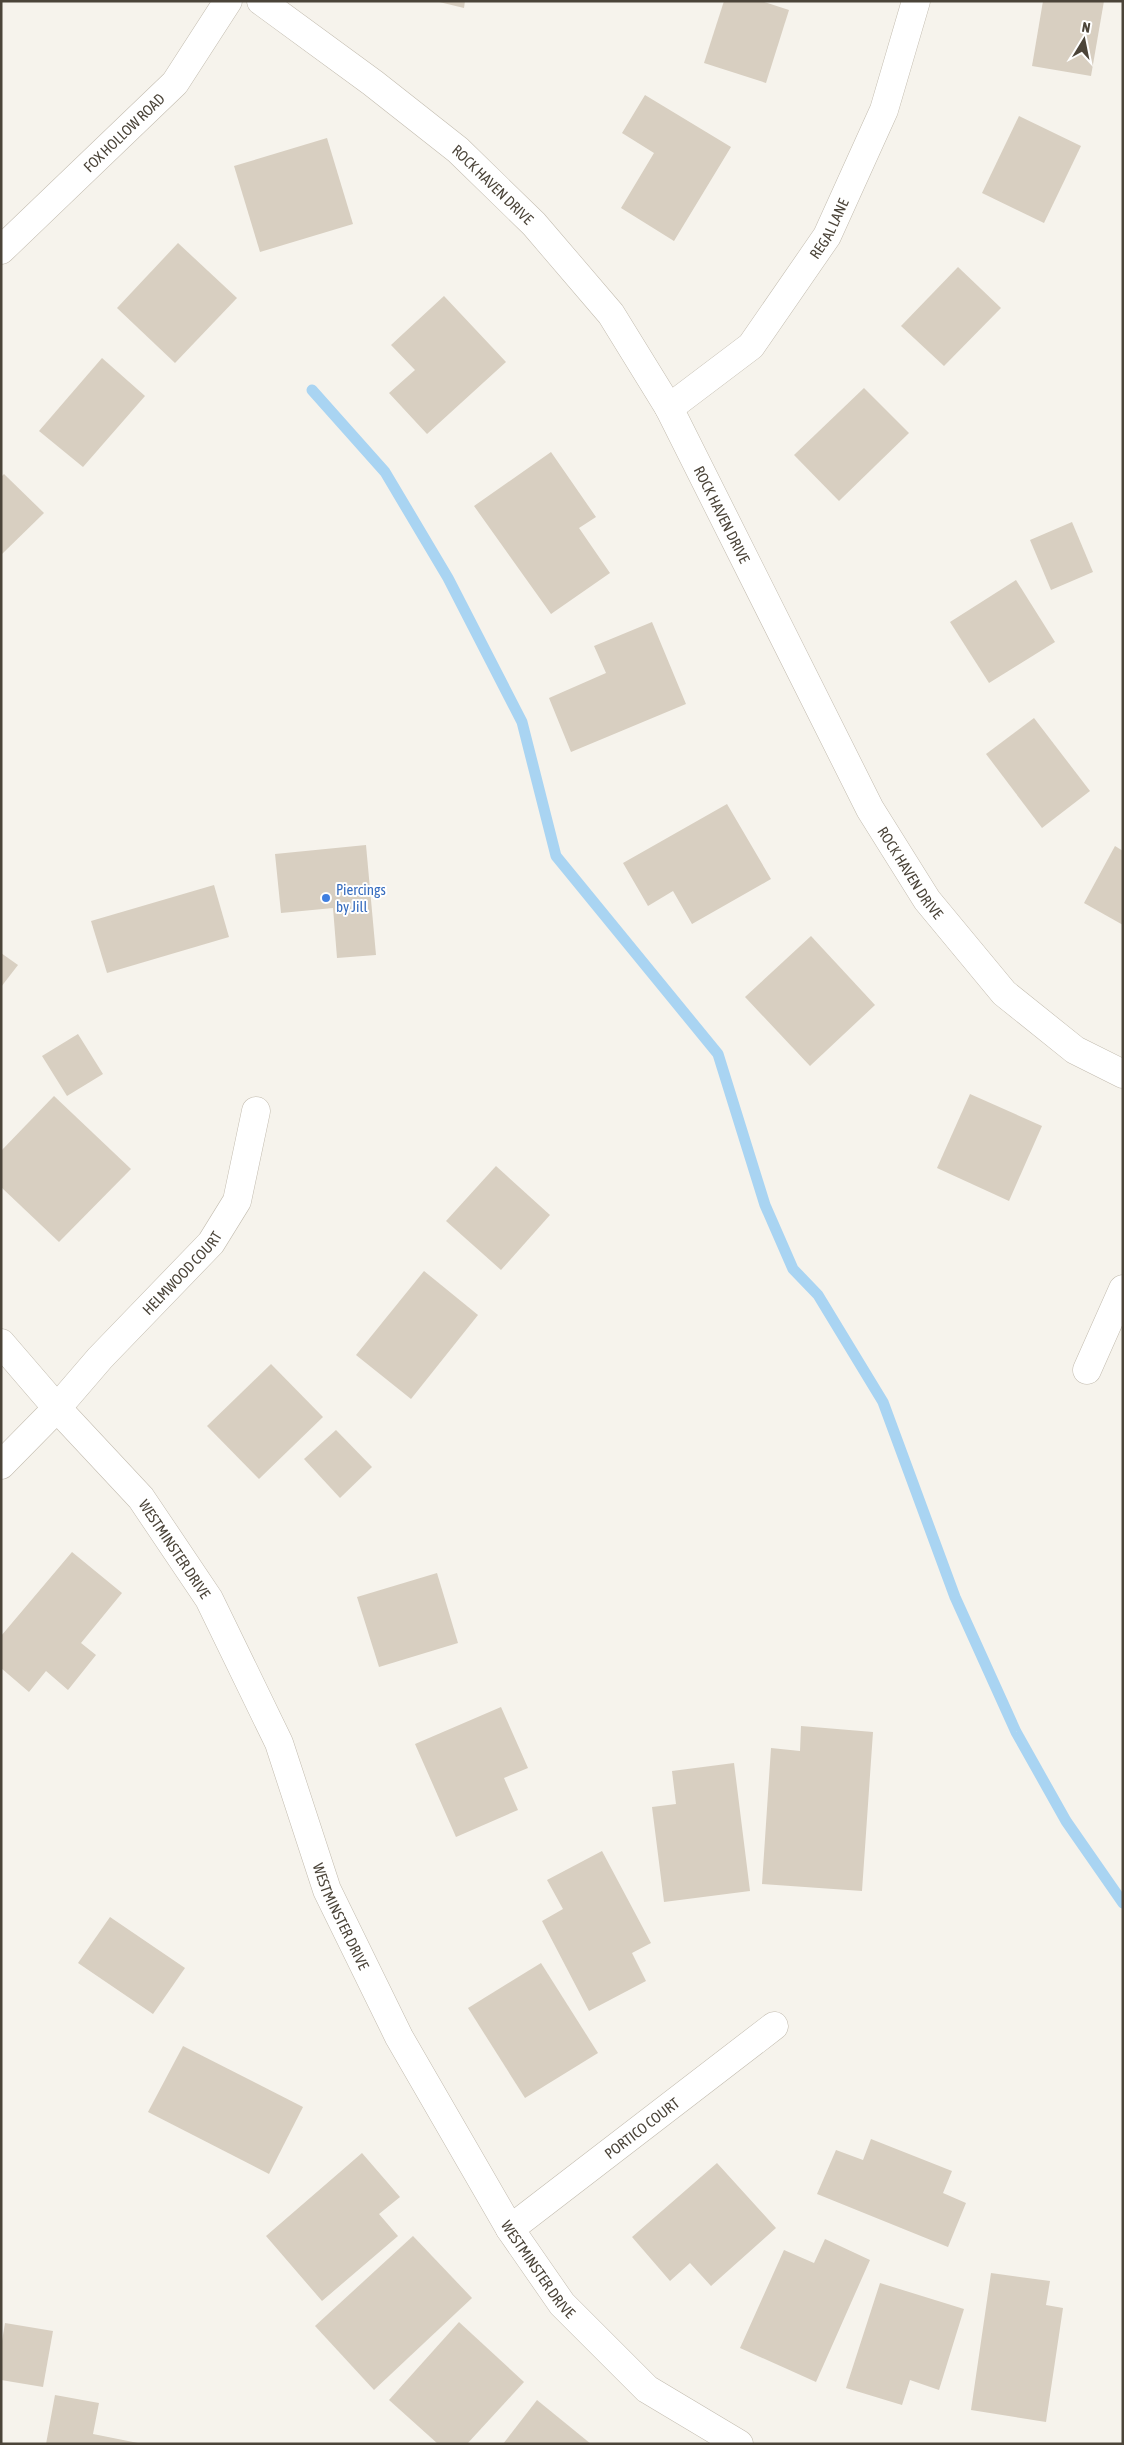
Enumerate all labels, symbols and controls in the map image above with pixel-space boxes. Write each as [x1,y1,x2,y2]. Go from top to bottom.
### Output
north arrow [1059,15,1109,65]
text: N [1081,19,1092,36]
street label: FOX HOLLOW ROAD [80,90,168,175]
street label: ROCK HAVEN DRIVE [449,141,538,228]
street label: REGAL LANE [806,195,852,262]
street label: ROCK HAVEN DRIVE [691,463,754,566]
street label: ROCK HAVEN DRIVE [875,823,947,922]
place label: Piercings by Jill [336,881,386,915]
marker: Piercings by Jill [320,892,332,904]
street label: HELMWOOD COURT [138,1228,225,1318]
street label: WESTMINSTER DRIVE [136,1496,215,1602]
street label: WESTMINSTER DRIVE [310,1861,373,1973]
street label: PORTICO COURT [601,2094,683,2162]
street label: WESTMINSTER DRIVE [498,2217,579,2321]

